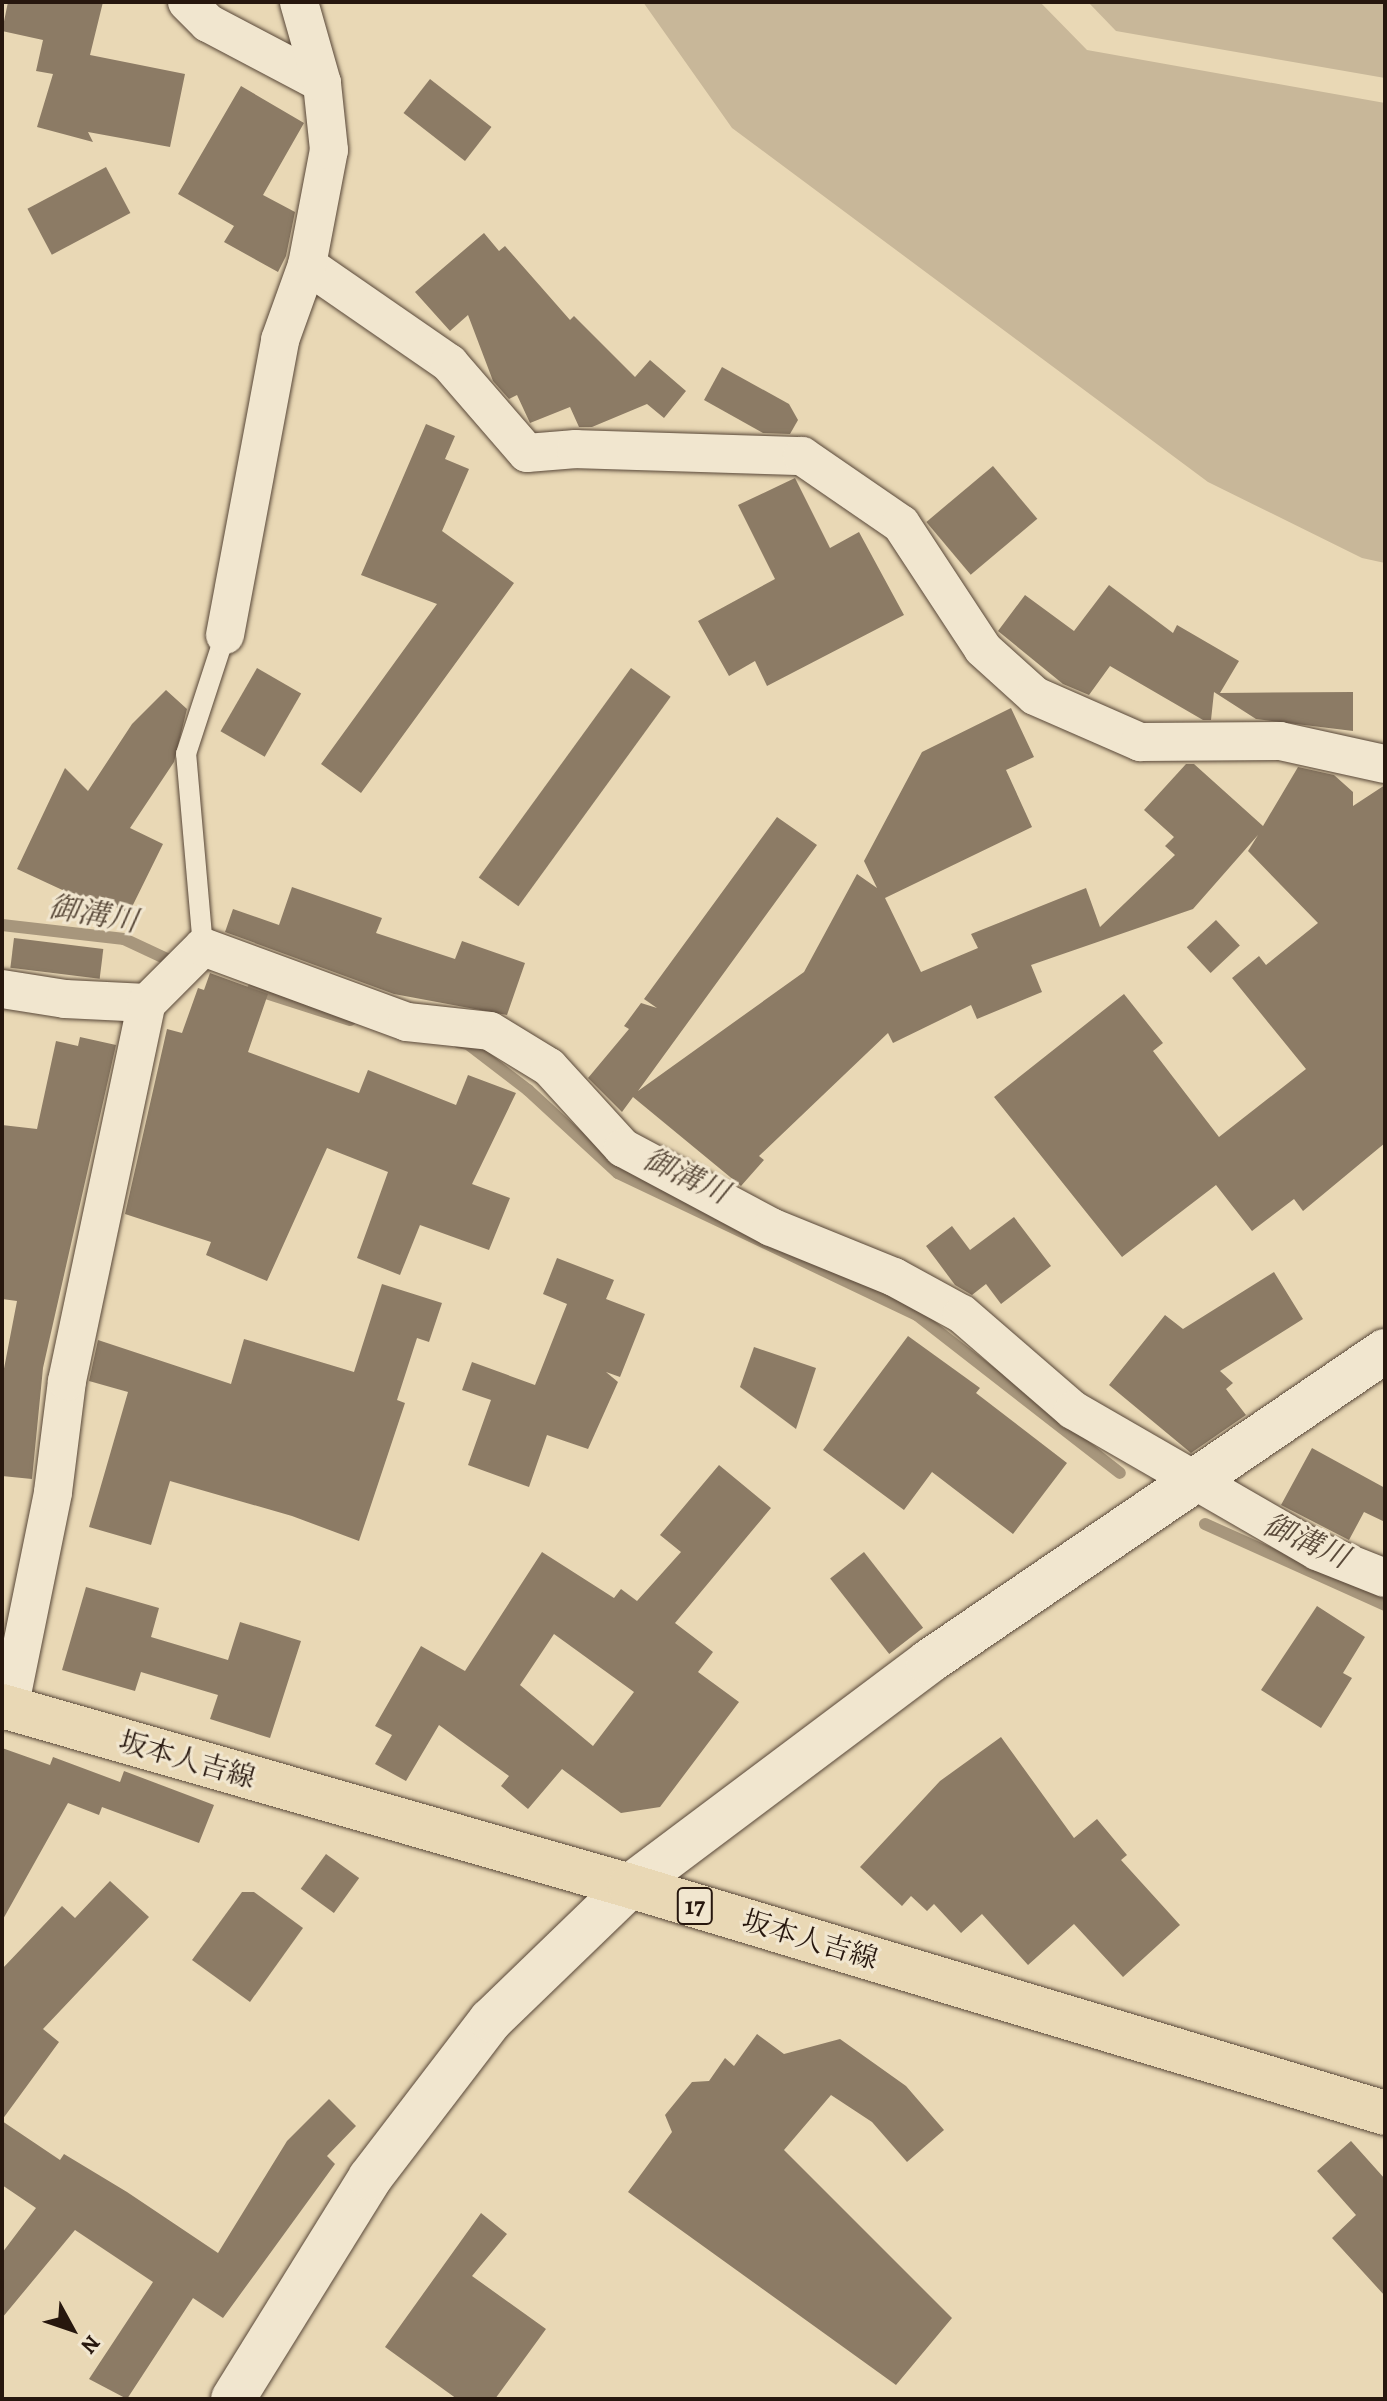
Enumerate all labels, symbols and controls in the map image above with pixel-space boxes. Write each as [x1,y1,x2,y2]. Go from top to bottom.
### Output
water label: 御溝川 [46,888,140,940]
water label: 御溝川 [638,1141,734,1211]
water label: 御溝川 [1258,1506,1354,1576]
street label: 坂本人吉線 [115,1725,259,1795]
road number: 17 [675,1884,715,1928]
street label: 坂本人吉線 [738,1903,882,1977]
north arrow [32,2289,112,2369]
text: N [74,2329,107,2360]

